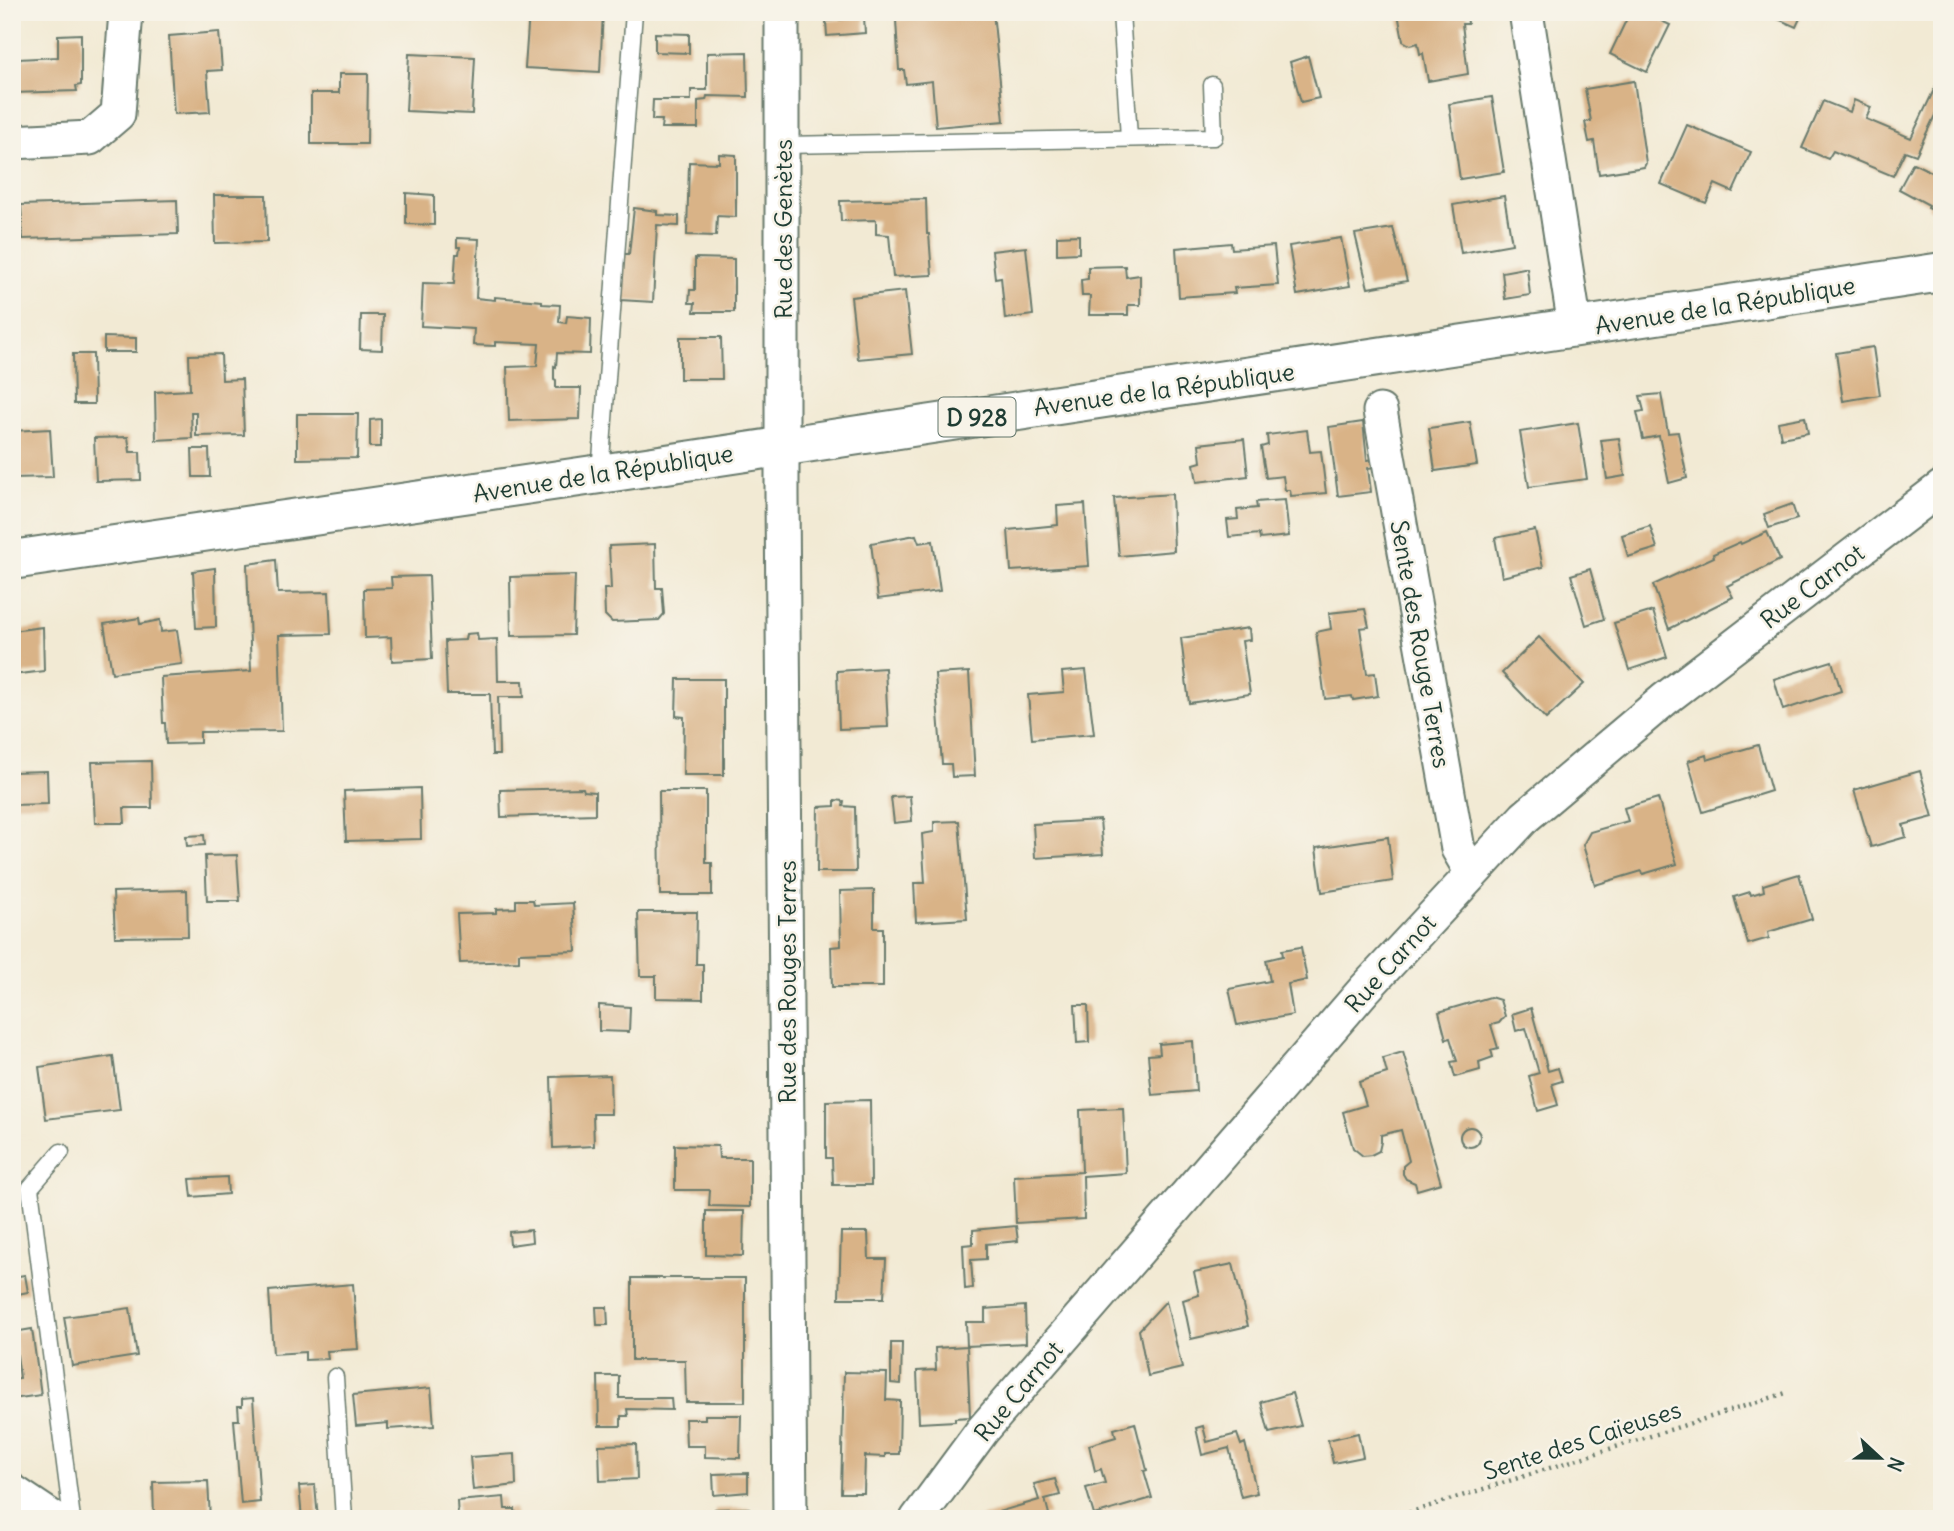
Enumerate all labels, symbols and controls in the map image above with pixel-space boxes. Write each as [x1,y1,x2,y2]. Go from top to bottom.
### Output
street label: Rue des Genètes [768,139,798,319]
street label: Avenue de la République [1593,270,1857,340]
street label: Avenue de la République [1032,356,1296,422]
road number: D 928 [939,398,1016,436]
street label: Avenue de la République [471,438,735,508]
street label: Sente des Rouge Terres [1384,518,1458,770]
street label: Rue Carnot [1754,537,1870,635]
street label: Rue des Rouges Terres [772,860,802,1104]
street label: Rue Carnot [1338,908,1442,1018]
street label: Rue Carnot [967,1335,1069,1447]
street label: Sente des Caïeuses [1479,1394,1685,1486]
north arrow [1846,1422,1916,1492]
text: N [1882,1454,1909,1475]

